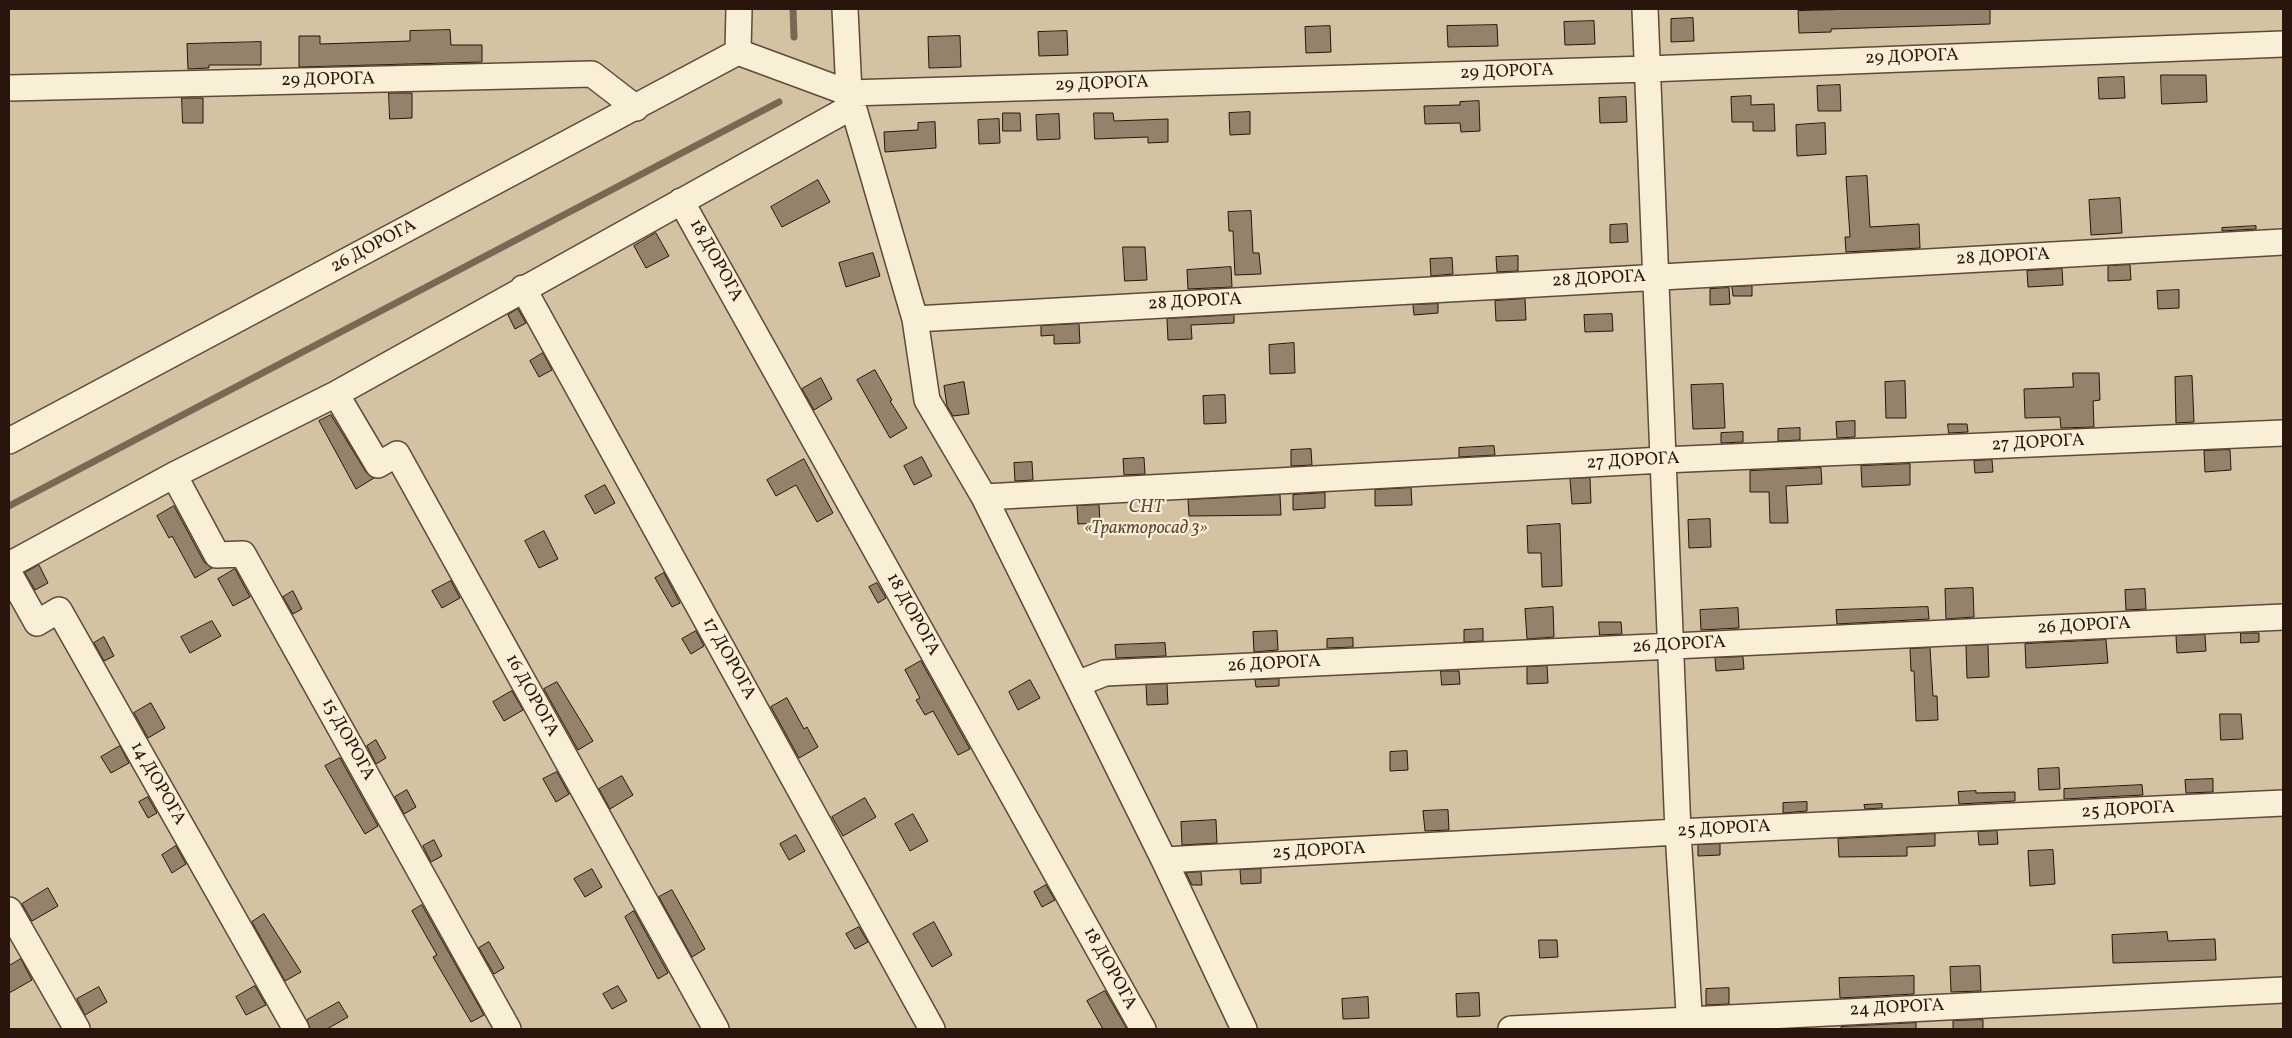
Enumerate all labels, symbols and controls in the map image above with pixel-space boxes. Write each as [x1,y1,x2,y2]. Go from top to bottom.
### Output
street label: 29 ДОРОГА [1865,46,1959,70]
street label: 29 ДОРОГА [1460,61,1554,85]
street label: 29 ДОРОГА [281,69,375,93]
street label: 29 ДОРОГА [1055,73,1149,97]
street label: 26 ДОРОГА [328,215,420,279]
street label: 18 ДОРОГА [683,216,747,306]
street label: 28 ДОРОГА [1956,245,2050,271]
street label: 28 ДОРОГА [1552,267,1646,293]
street label: 28 ДОРОГА [1148,290,1242,316]
street label: 27 ДОРОГА [1991,431,2085,457]
street label: 27 ДОРОГА [1586,449,1680,475]
park label: СНТ «Тракторосад 3» [1084,498,1208,540]
street label: 18 ДОРОГА [880,570,944,660]
street label: 17 ДОРОГА [697,614,759,704]
street label: 26 ДОРОГА [2037,614,2131,640]
street label: 26 ДОРОГА [1632,633,1726,659]
street label: 16 ДОРОГА [499,651,563,741]
street label: 26 ДОРОГА [1227,652,1321,678]
street label: 15 ДОРОГА [316,695,378,785]
street label: 14 ДОРОГА [124,738,190,830]
street label: 25 ДОРОГА [2081,798,2175,824]
street label: 25 ДОРОГА [1677,817,1771,843]
street label: 25 ДОРОГА [1272,839,1366,865]
street label: 18 ДОРОГА [1077,924,1141,1014]
street label: 24 ДОРОГА [1849,996,1945,1022]

